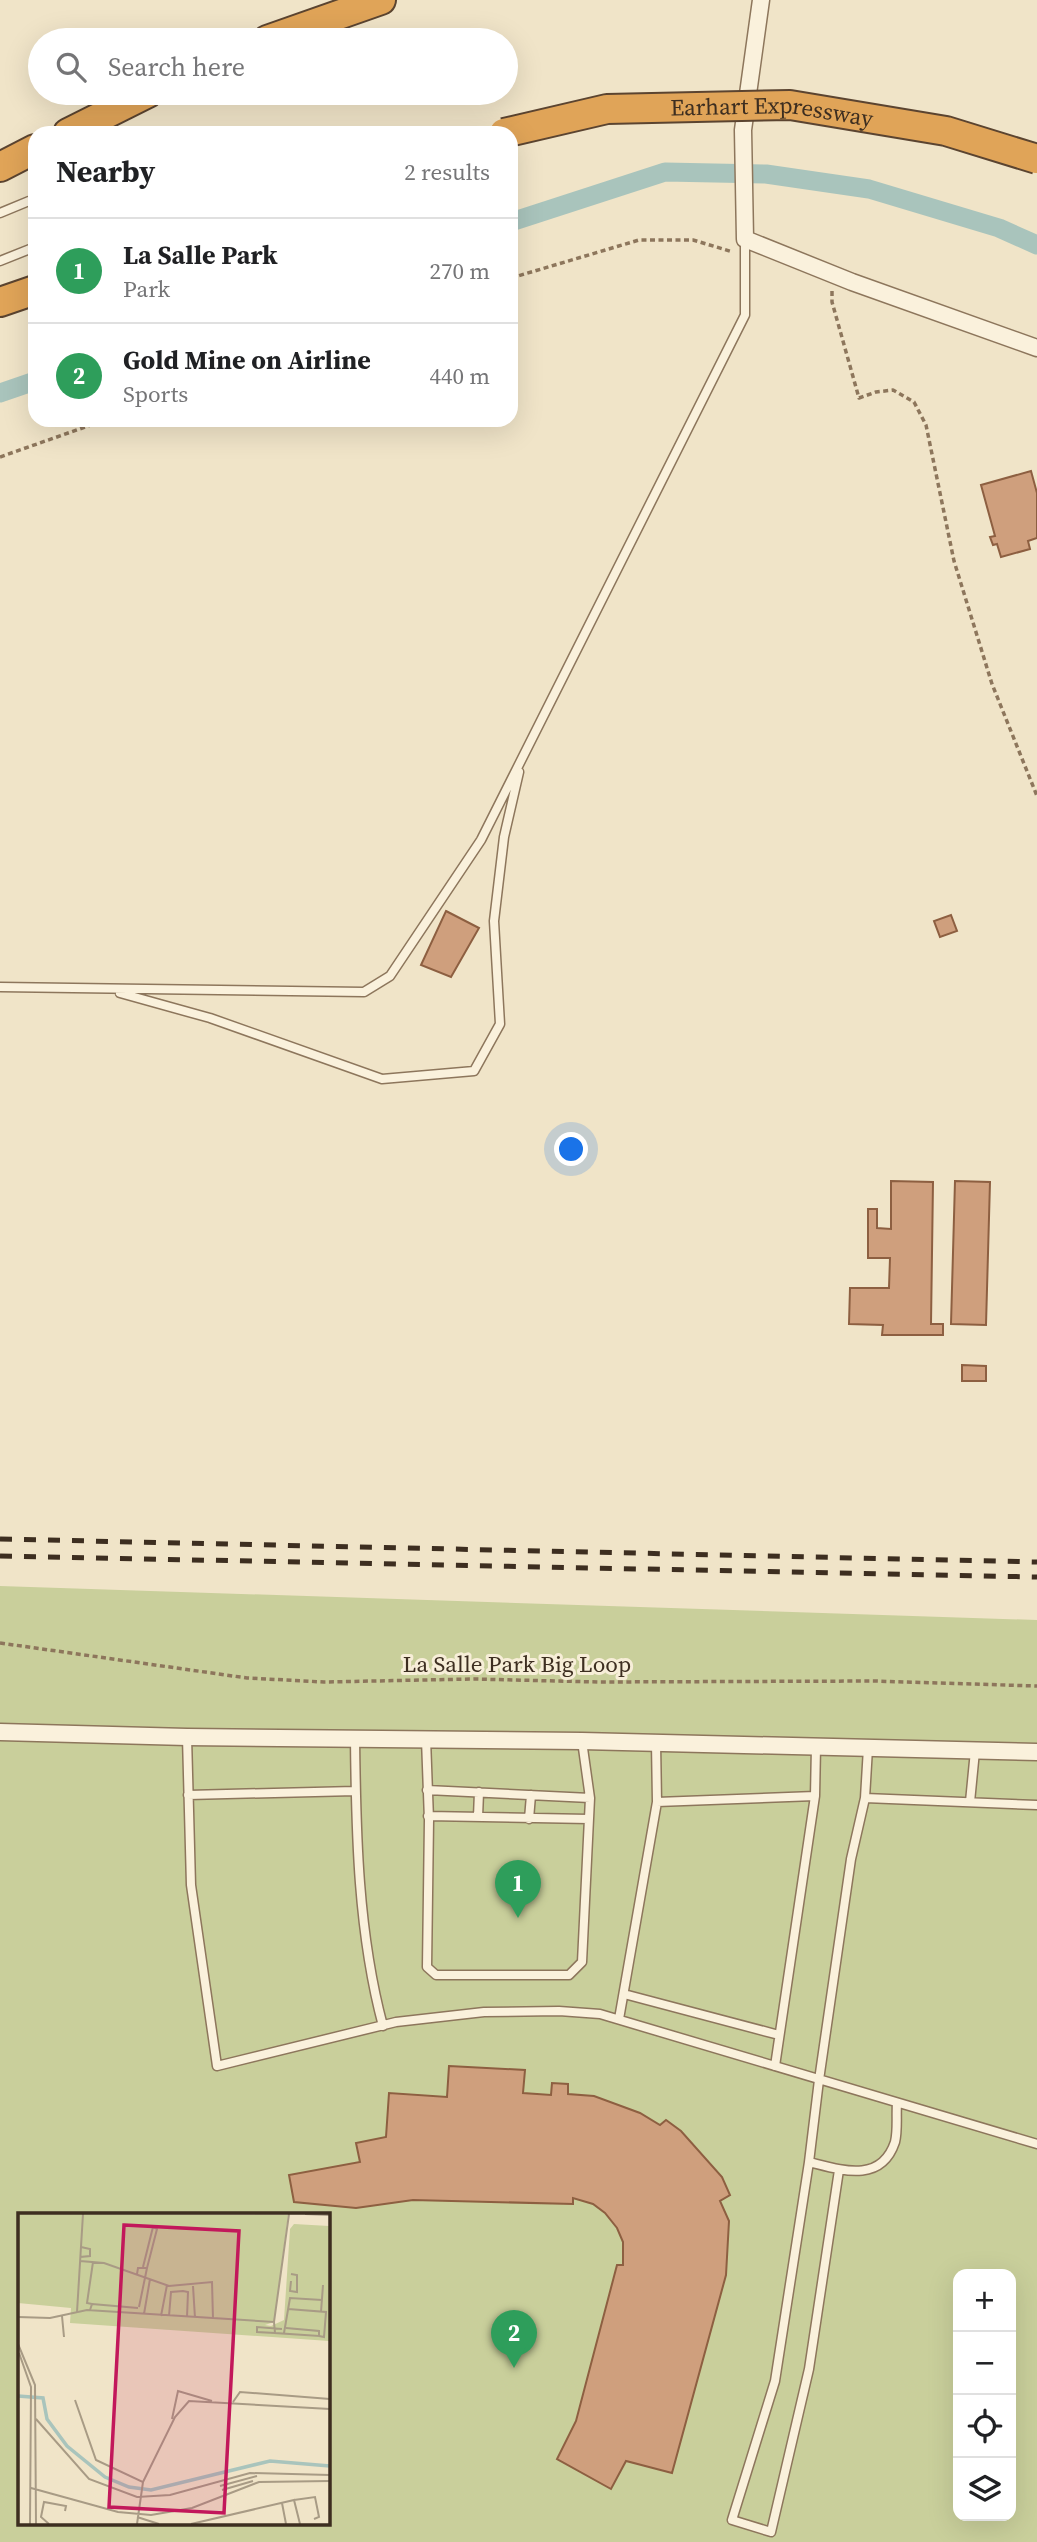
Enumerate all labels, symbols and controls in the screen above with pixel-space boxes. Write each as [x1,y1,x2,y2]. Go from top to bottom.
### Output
search box [28,28,518,105]
icon: search [52,48,90,86]
text: Search here [108,49,245,85]
street label: Earhart Expressway [670,89,876,135]
text: Nearby [56,151,155,192]
text: 2 results [404,156,490,188]
text: La Salle Park [123,237,278,273]
text: 1 [73,255,85,287]
text: 270 m [429,255,490,287]
text: Park [123,273,170,305]
text: Gold Mine on Airline [123,342,371,378]
text: 2 [73,360,85,392]
text: 440 m [429,360,490,392]
text: Sports [123,378,188,410]
your location [554,1132,588,1166]
street label: La Salle Park Big Loop [403,1648,631,1680]
pin: 1 [495,1860,541,1918]
inset map [18,2213,329,2524]
map controls [953,2269,1016,2521]
button: + [953,2269,1016,2332]
pin: 2 [491,2310,537,2368]
button: − [953,2332,1016,2395]
button: locate [953,2395,1016,2458]
button: layers [953,2458,1016,2521]

